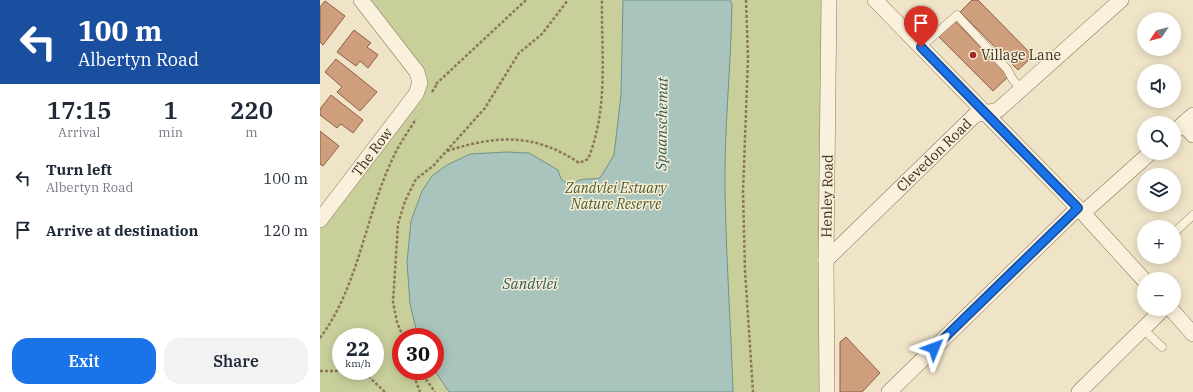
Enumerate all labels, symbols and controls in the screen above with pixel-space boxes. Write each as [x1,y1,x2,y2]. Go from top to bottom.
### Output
pin [904,6,938,47]
text: 100 m [78,12,162,49]
icon: arrive [910,12,932,34]
north arrow [1137,12,1181,56]
map controls [1137,12,1181,316]
icon: left [12,16,64,68]
place label: Village Lane [981,46,1061,64]
text: Albertyn Road [78,48,199,71]
marker: Village Lane [968,50,978,60]
button: sound [1137,64,1181,108]
water label: Spaanschemat [651,76,672,172]
text: 17:15 [47,94,112,126]
text: 1 [164,94,178,126]
text: 220 [230,94,273,126]
street label: Clevedon Road [893,114,976,195]
button: search [1137,116,1181,160]
text: Arrival [58,124,100,141]
text: min [158,124,183,141]
text: m [245,124,258,141]
street label: The Row [348,124,396,180]
street label: Henley Road [817,154,837,238]
text: Turn left [46,160,112,179]
icon: left [12,167,34,189]
button: layers [1137,168,1181,212]
text: 100 m [263,169,308,188]
text: Albertyn Road [46,179,133,196]
park label: Zandvlei Estuary Nature Reserve [564,179,668,213]
icon: arrive [12,219,34,241]
button: + [1137,220,1181,264]
text: Arrive at destination [46,221,198,240]
text: 120 m [263,221,308,240]
button: − [1137,272,1181,316]
water label: Sandvlei [501,274,558,293]
position arrow [913,327,955,369]
speed limit sign: 30 [392,328,444,380]
text: 22 [346,335,370,362]
button: Exit [12,338,156,384]
button: Share [164,338,308,384]
text: km/h [345,357,371,370]

